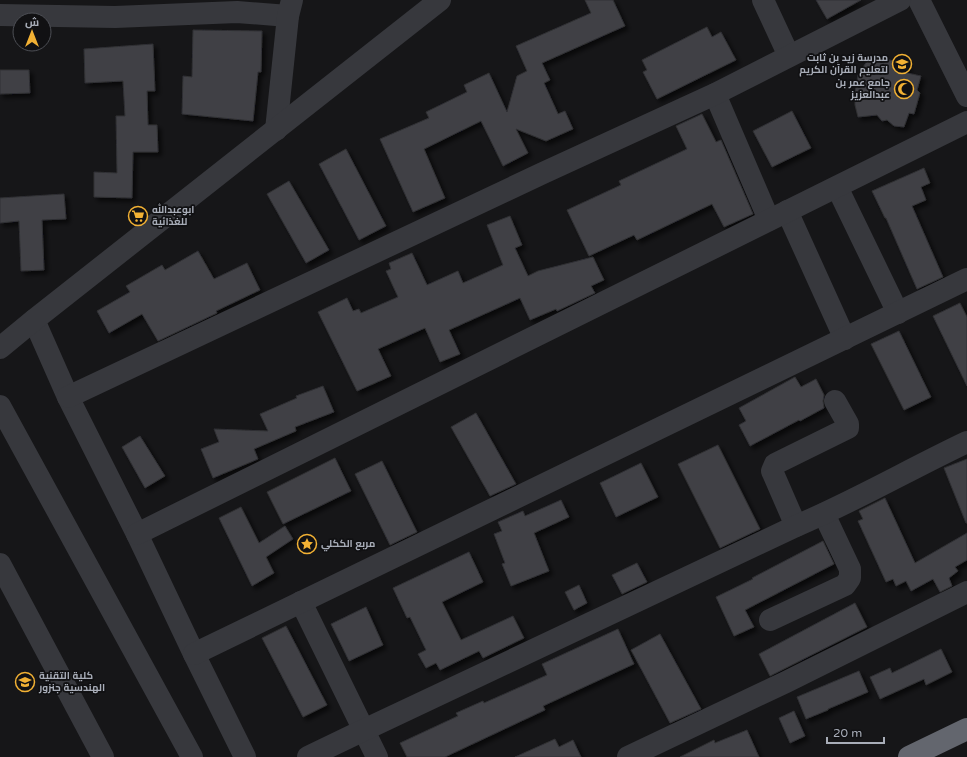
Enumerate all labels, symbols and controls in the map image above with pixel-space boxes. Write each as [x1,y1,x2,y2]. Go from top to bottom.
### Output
north arrow [12,12,52,52]
text: ش [25,16,39,29]
place label: مدرسة زيد بن ثابت لتعليم القرآن الكريم [799,52,888,77]
school or university icon: مدرسة زيد بن ثابت لتعليم القرآن الكريم [891,53,913,75]
place label: جامع عمر بن عبدالعزيز [836,77,890,101]
mosque icon: جامع عمر بن عبدالعزيز [893,78,915,100]
place label: ابوعبدالله للغذائية [152,202,194,228]
supermarket icon: ابوعبدالله للغذائية [127,205,149,227]
place icon: مربع الككلي [296,533,318,555]
place label: مربع الككلي [321,538,375,552]
place label: كلية التقنية الهندسية جنزور [38,670,105,694]
school or university icon: كلية التقنية الهندسية جنزور [14,671,36,693]
scale bar [827,719,884,745]
text: 20 m [833,726,862,740]

